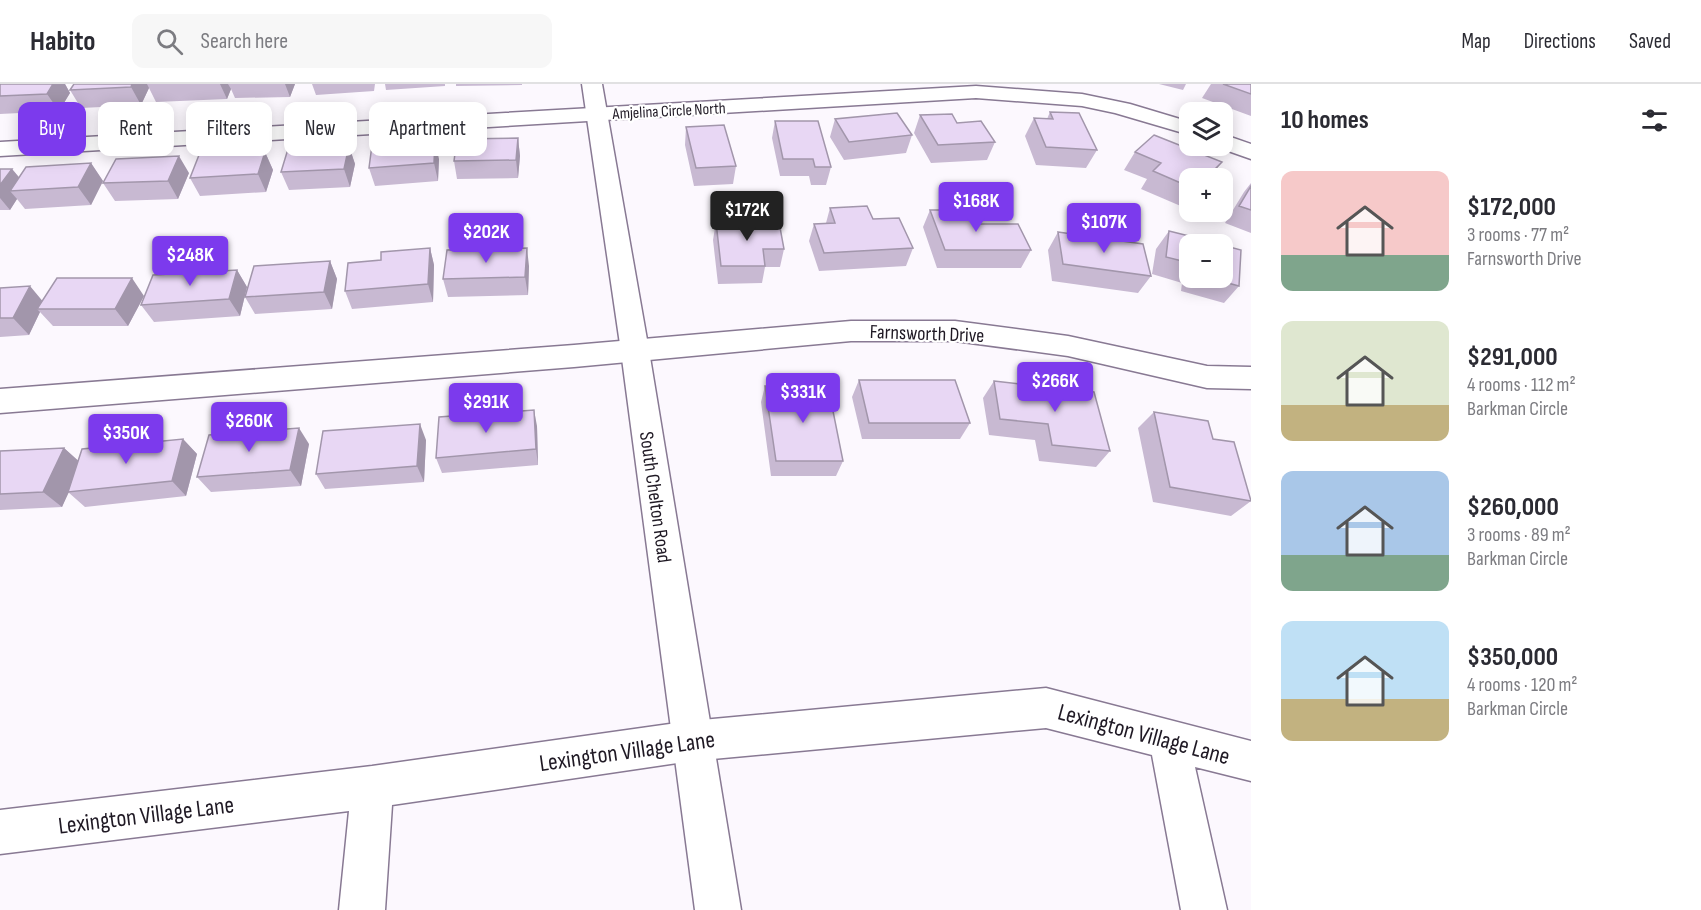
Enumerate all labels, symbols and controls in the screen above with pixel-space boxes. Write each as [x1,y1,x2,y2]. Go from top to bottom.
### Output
search box [132,14,552,68]
text: Habito [30,25,96,58]
icon: search [153,25,186,58]
text: Search here [201,28,288,55]
text: Map [1461,29,1491,54]
text: Directions [1524,29,1596,54]
text: Saved [1629,29,1671,54]
street label: Amjelina Circle North [611,99,726,124]
chip: Buy [18,102,86,156]
chip: Rent [98,102,174,156]
chip: Filters [186,102,272,156]
chip: New [284,102,357,156]
chip: Apartment [369,102,487,156]
map controls [1179,102,1233,288]
button: layers [1179,102,1233,156]
icon: filters [1638,104,1671,137]
text: 10 homes [1281,105,1369,136]
button: + [1179,168,1233,222]
pin: $168K [934,182,1018,233]
text: $168K [953,189,999,213]
pin: $172K [705,191,789,242]
text: $172,000 [1467,192,1556,223]
icon: home [1329,195,1401,267]
text: $172K [724,198,770,222]
pin: $107K [1062,203,1146,254]
text: $107K [1081,210,1127,234]
pin: $202K [444,213,528,264]
text: $202K [462,220,510,244]
text: 3 rooms · 77 m² [1467,223,1569,247]
button: − [1179,234,1233,288]
pin: $248K [148,236,232,287]
text: $248K [166,243,214,267]
text: Farnsworth Drive [1467,247,1582,271]
street label: Farnsworth Drive [869,320,985,348]
text: $291,000 [1467,342,1558,373]
icon: home [1329,345,1401,417]
pin: $266K [1013,362,1097,413]
text: $266K [1031,369,1079,393]
pin: $331K [761,373,845,424]
text: 4 rooms · 112 m² [1467,373,1576,397]
text: $331K [780,380,826,404]
pin: $291K [444,383,528,434]
text: $291K [463,390,509,414]
text: Barkman Circle [1467,397,1568,421]
pin: $260K [207,402,291,453]
text: $260K [225,409,273,433]
pin: $350K [84,414,168,465]
text: $350K [102,421,150,445]
street label: South Chelton Road [634,430,676,564]
text: $260,000 [1467,492,1559,523]
icon: home [1329,495,1401,567]
text: 3 rooms · 89 m² [1467,523,1571,547]
text: Barkman Circle [1467,547,1568,571]
text: $350,000 [1467,642,1558,673]
icon: home [1329,645,1401,717]
text: 4 rooms · 120 m² [1467,673,1578,697]
text: Barkman Circle [1467,697,1568,721]
street label: Lexington Village Lane [1055,698,1233,771]
street label: Lexington Village Lane [537,725,717,778]
street label: Lexington Village Lane [57,790,236,841]

